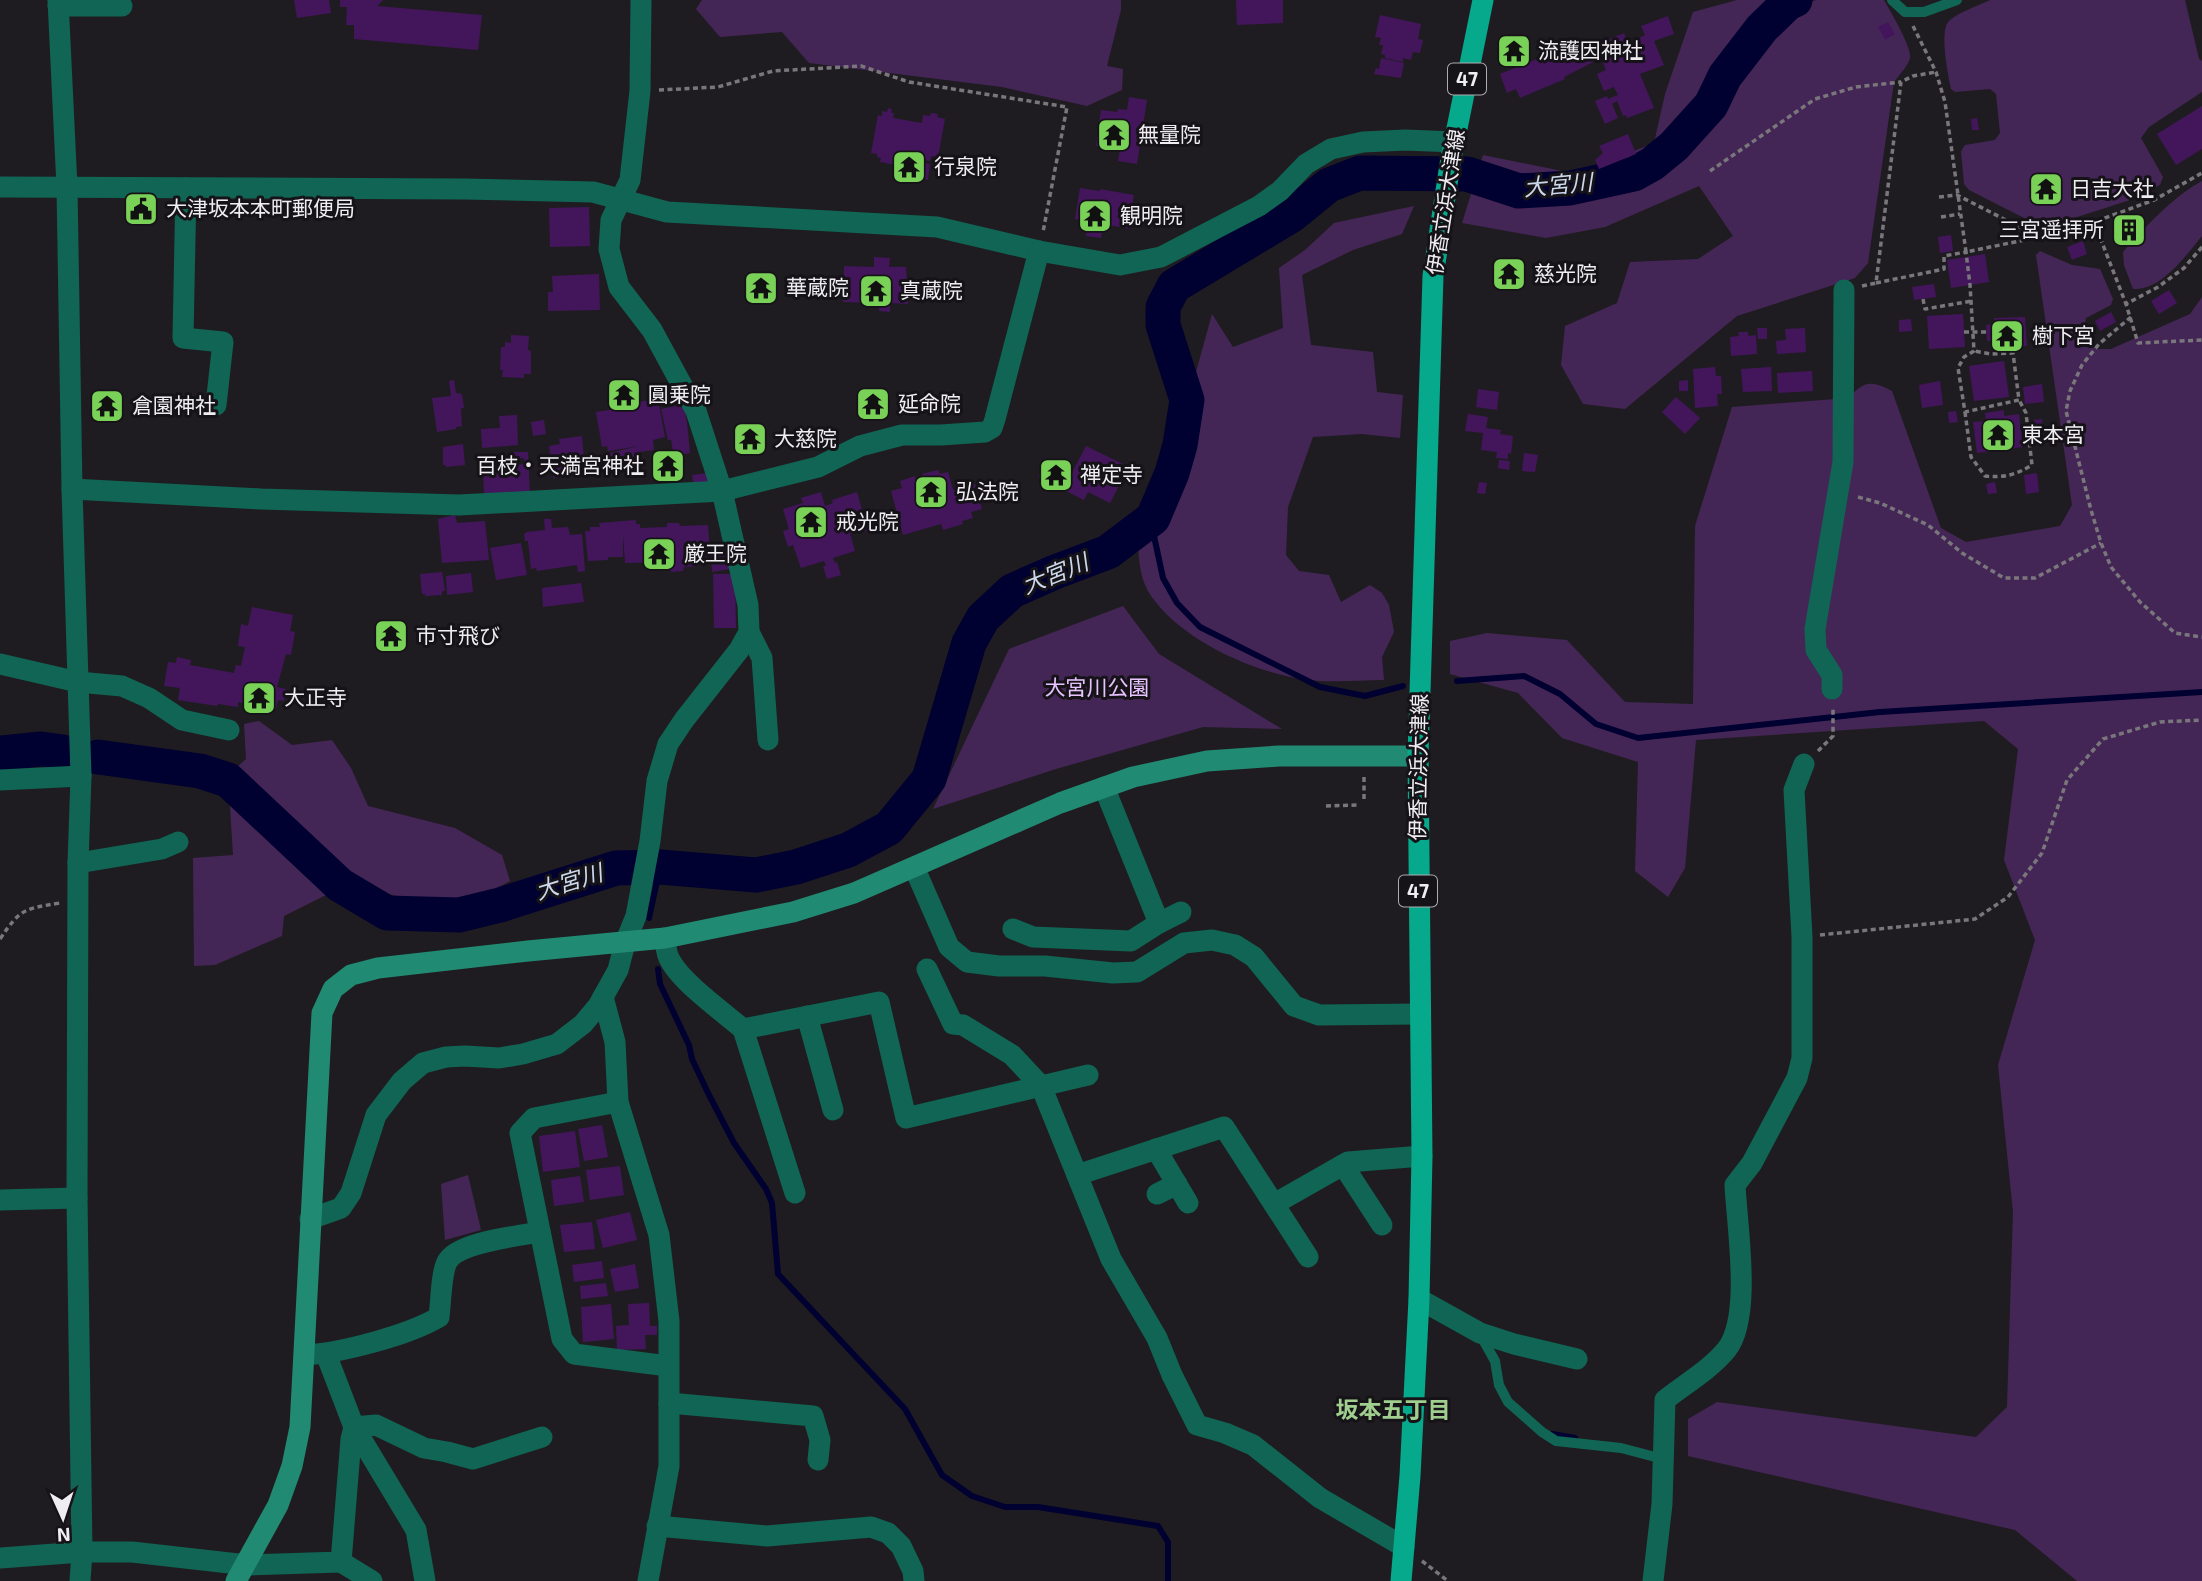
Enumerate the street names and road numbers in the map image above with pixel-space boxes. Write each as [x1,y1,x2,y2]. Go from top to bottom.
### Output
road number: 47 [1448,64,1486,94]
street label: 伊香立浜大津線 [1421,127,1468,276]
street label: 伊香立浜大津線 [1404,693,1431,841]
road number: 47 [1399,876,1437,906]

